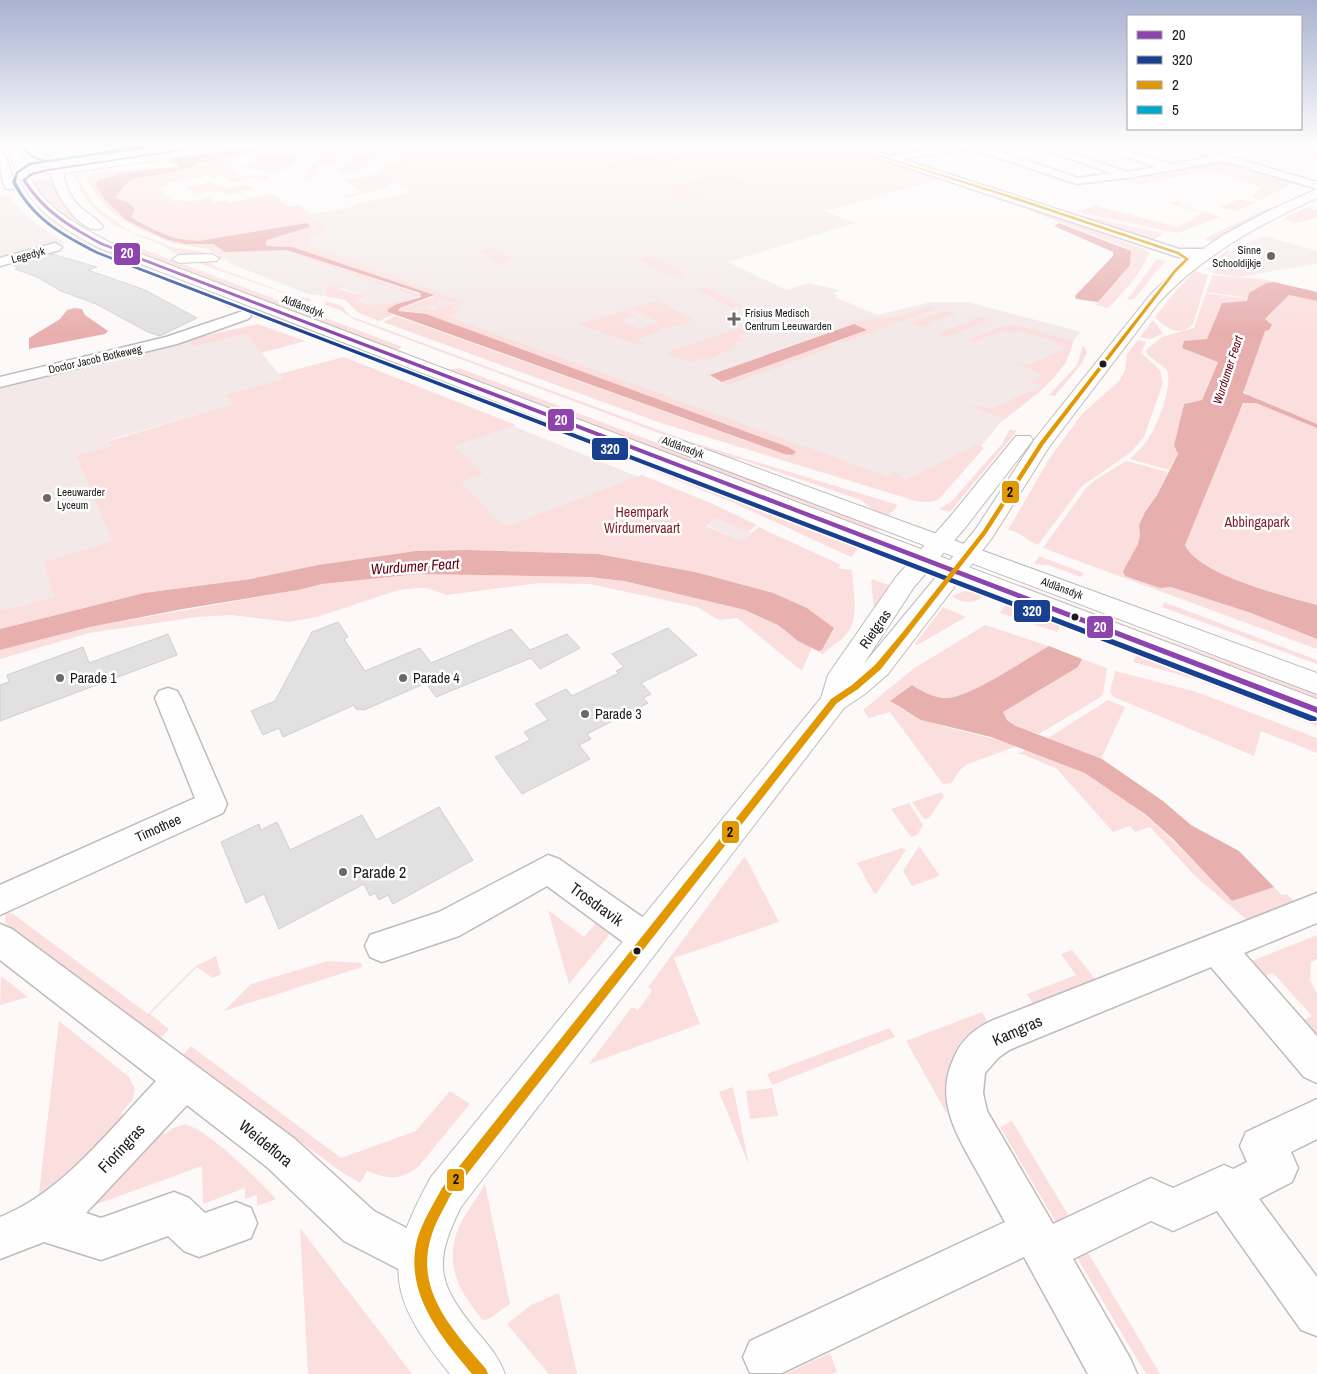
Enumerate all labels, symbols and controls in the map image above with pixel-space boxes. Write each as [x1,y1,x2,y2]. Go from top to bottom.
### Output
legend [1127,15,1302,130]
text: 20 [1172,24,1186,45]
text: 320 [1172,49,1193,70]
text: 2 [1172,74,1179,95]
text: 5 [1172,99,1179,120]
line badge: 20 [113,242,141,266]
place label: Sinne Schooldijkje [1212,243,1261,270]
street label: Legedyk [10,244,47,266]
text: 20 [121,244,133,262]
marker: Sinne Schooldijkje [1265,250,1277,262]
street label: Aldlânsdyk [279,291,326,321]
place label: Frisius Medisch Centrum Leeuwarden [745,306,832,333]
marker: Frisius Medisch Centrum Leeuwarden [727,312,741,326]
water label: Wurdumer Feart [1209,333,1247,406]
street label: Doctor Jacob Botkeweg [47,341,143,377]
unlabelled marker [1098,359,1108,369]
line badge: 20 [547,408,575,432]
text: 20 [555,411,567,429]
street label: Aldlânsdyk [659,433,706,461]
line badge: 320 [591,437,629,461]
text: 320 [600,440,620,458]
line badge: 2 [1001,480,1020,504]
text: 2 [1007,483,1013,501]
place label: Leeuwarder Lyceum [57,485,105,512]
marker: Leeuwarder Lyceum [41,492,53,504]
park label: Heempark Wirdumervaart [604,503,680,537]
park label: Abbingapark [1223,513,1290,531]
water label: Wurdumer Feart [370,552,461,580]
street label: Aldlânsdyk [1038,574,1085,602]
line badge: 320 [1013,599,1051,623]
text: 320 [1022,602,1042,620]
street label: Rietgras [855,606,895,652]
unlabelled marker [1070,612,1080,622]
line badge: 20 [1086,615,1114,639]
text: 20 [1094,618,1106,636]
place label: Parade 1 [70,669,117,687]
place label: Parade 4 [413,669,460,687]
marker: Parade 1 [54,672,66,684]
marker: Parade 4 [397,672,409,684]
place label: Parade 3 [595,705,642,723]
marker: Parade 3 [579,708,591,720]
street label: Timothee [132,810,184,846]
line badge: 2 [721,820,740,844]
text: 2 [727,823,733,841]
place label: Parade 2 [353,861,406,883]
marker: Parade 2 [337,866,349,878]
street label: Trosdravik [566,877,629,931]
unlabelled marker [632,946,642,956]
street label: Kamgras [989,1009,1045,1051]
street label: Weideflora [235,1115,298,1172]
street label: Fioringras [93,1119,149,1177]
line badge: 2 [446,1168,465,1192]
text: 2 [453,1170,459,1188]

